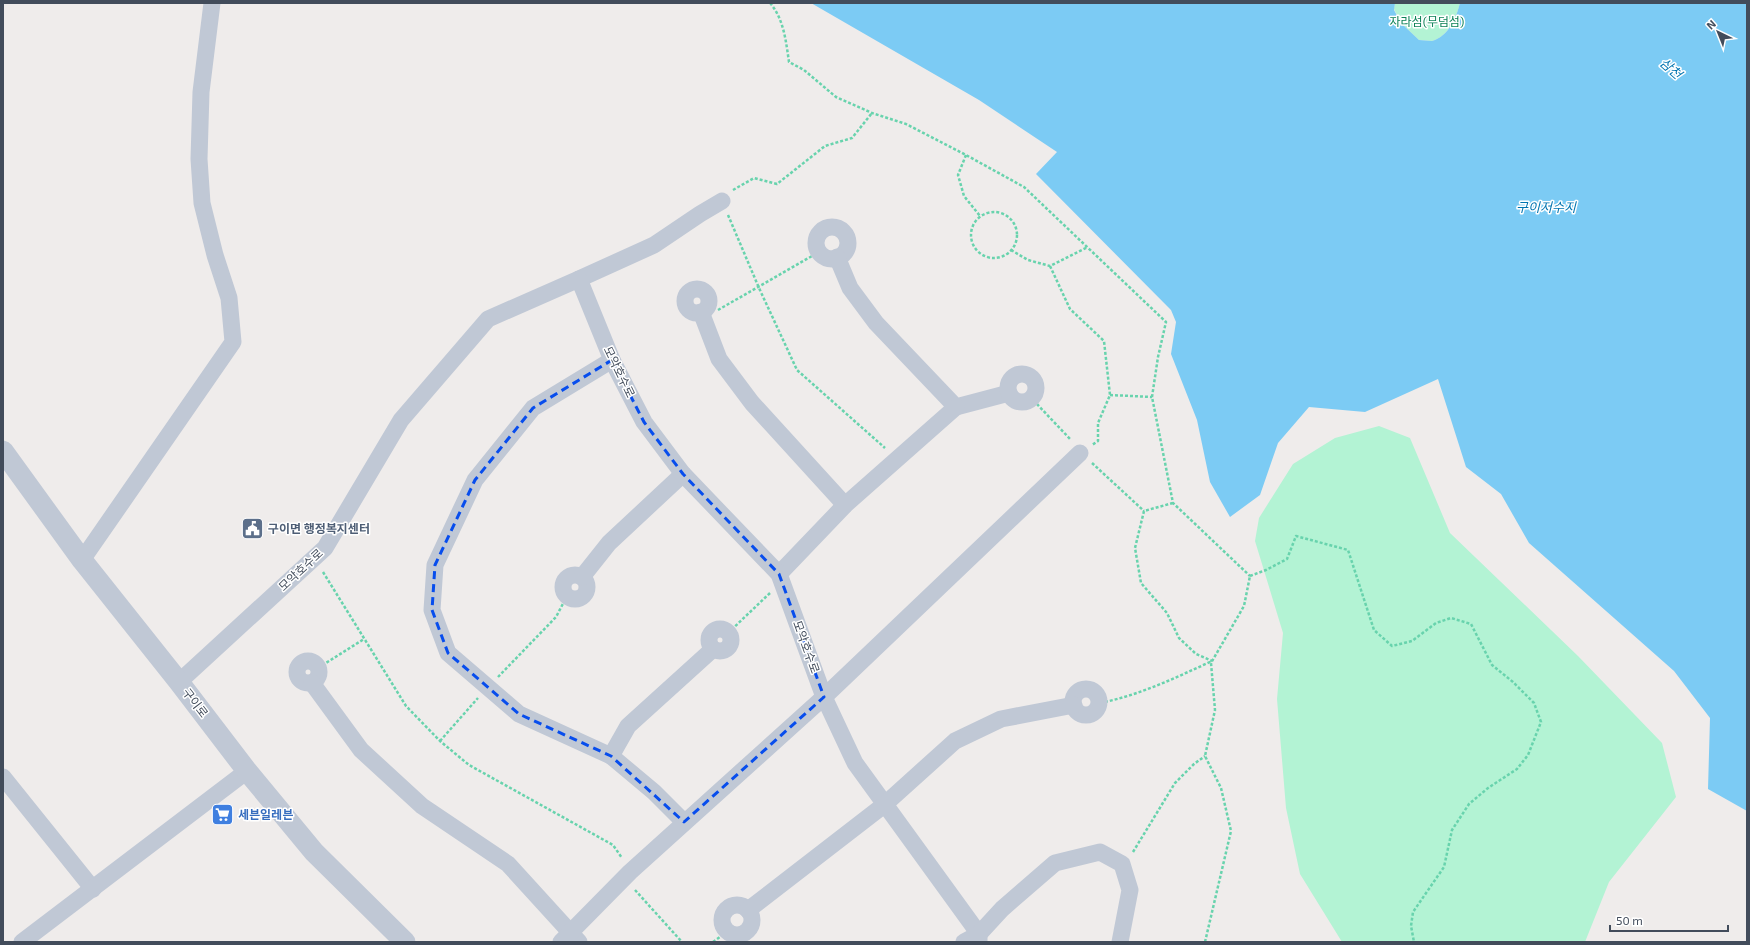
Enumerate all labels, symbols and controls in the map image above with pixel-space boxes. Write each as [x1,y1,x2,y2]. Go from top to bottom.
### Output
north arrow [1698,12,1738,52]
park label: 자라섬(무덤섬) [1390,14,1464,28]
text: N [1703,17,1718,32]
water label: 삼천 [1657,54,1686,83]
water label: 구이저수지 [1516,199,1577,215]
street label: 모악호수로 [602,344,638,399]
public building icon: 구이면 행정복지센터 [239,516,265,542]
place label: 구이면 행정복지센터 [268,521,370,535]
street label: 모악호수로 [275,545,325,593]
street label: 모악호수로 [791,618,823,675]
street label: 구이로 [180,685,211,720]
supermarket icon: 세븐일레븐 [209,802,235,828]
place label: 세븐일레븐 [238,807,293,821]
scale bar [1610,907,1728,933]
text: 50 m [1616,913,1643,927]

